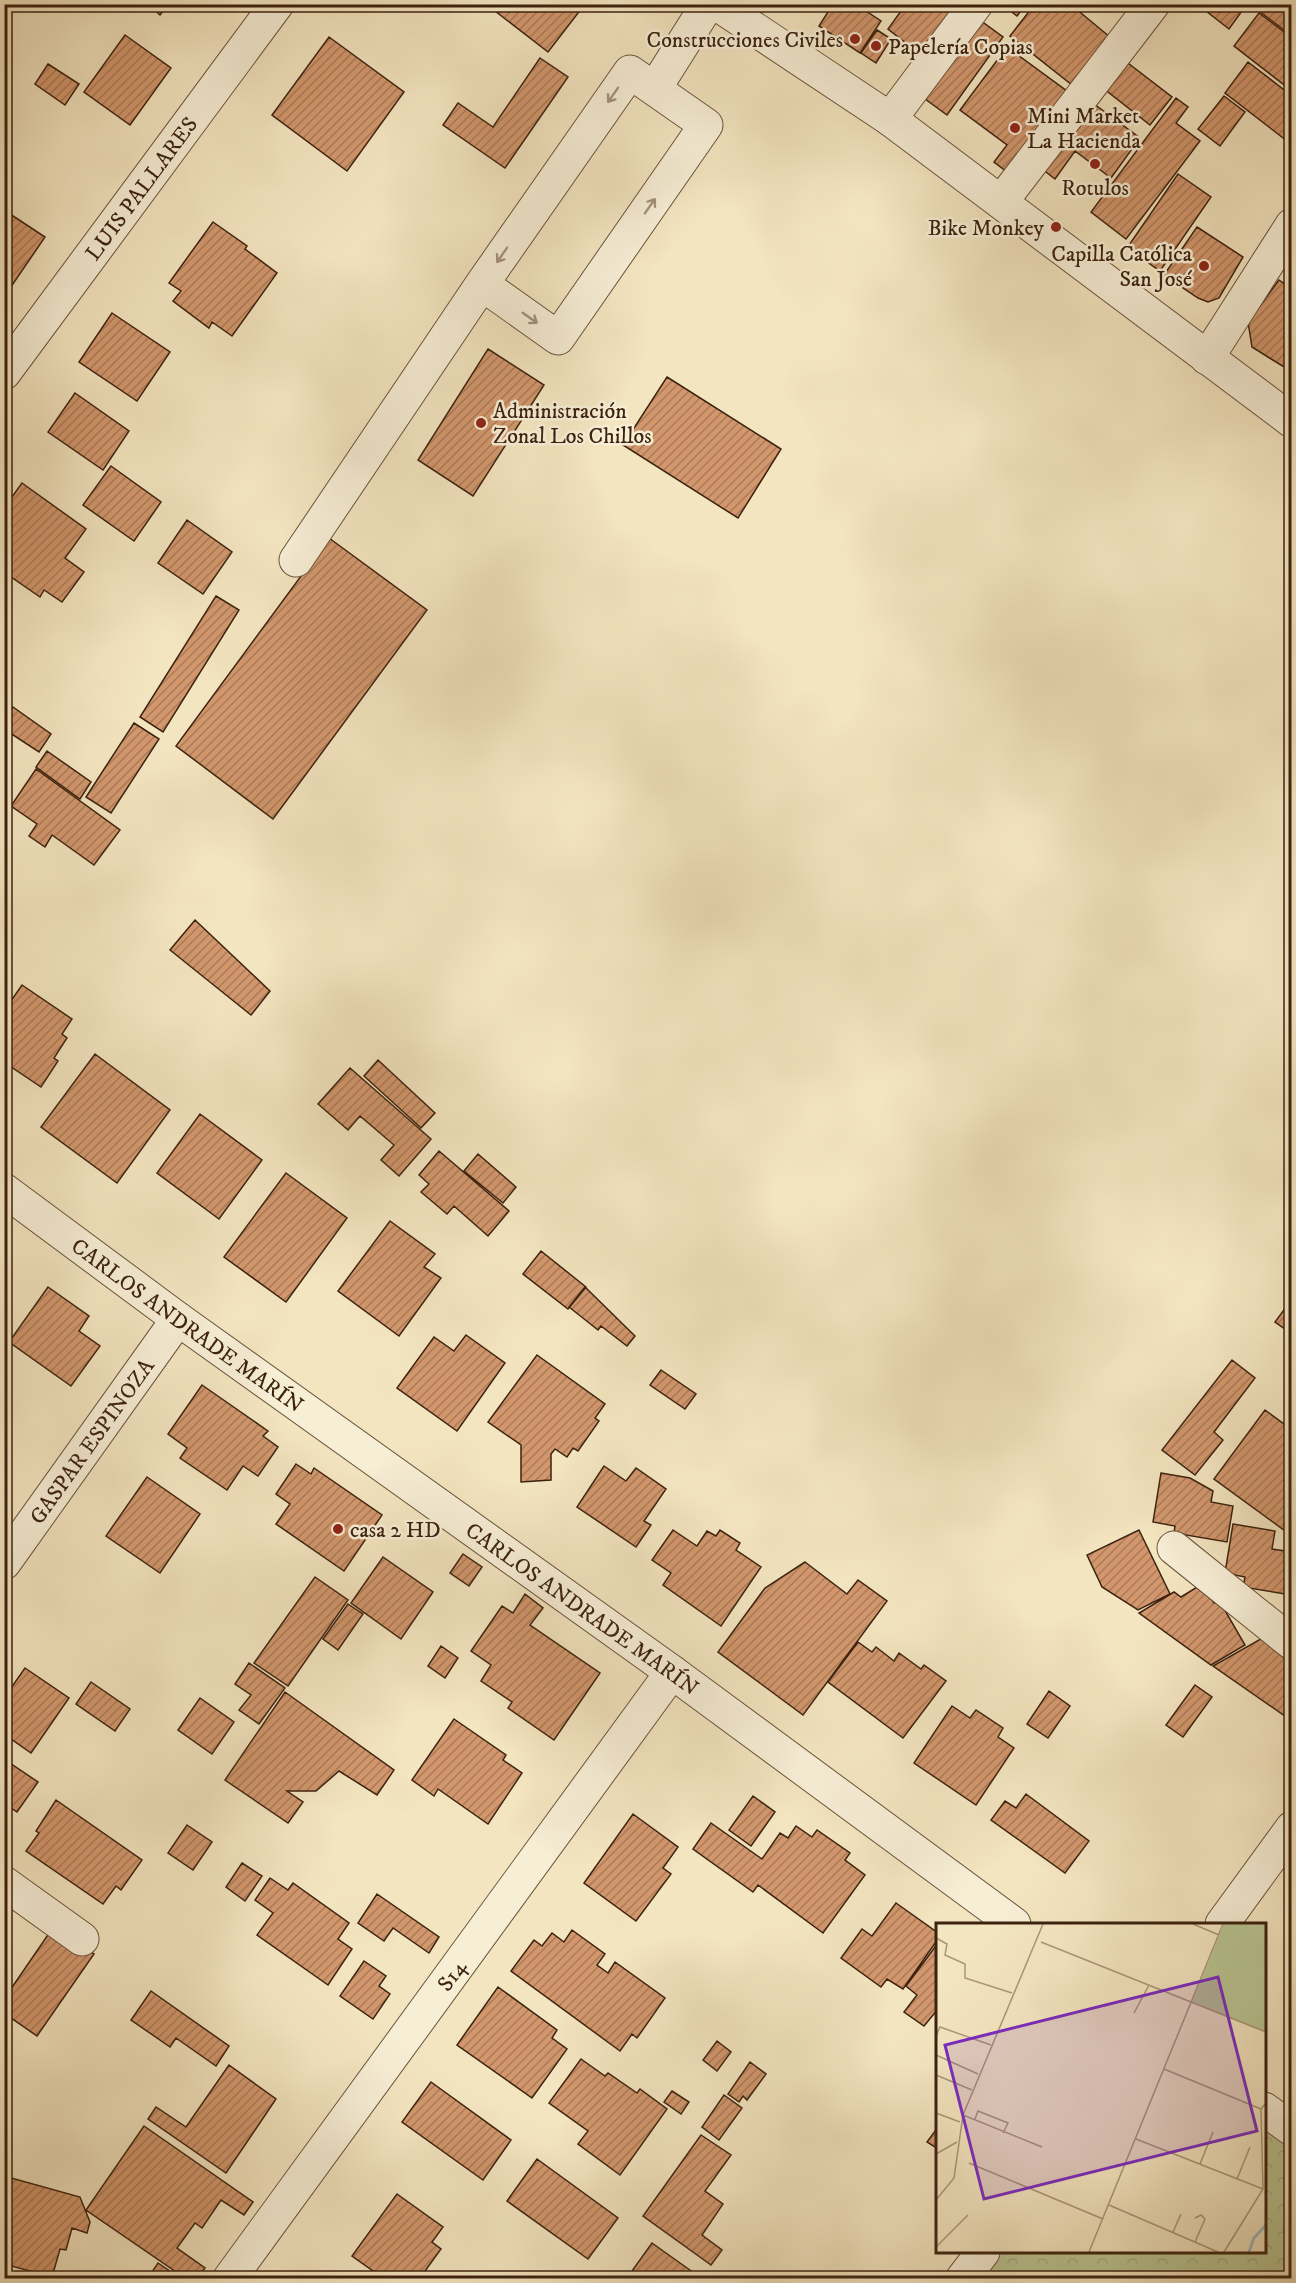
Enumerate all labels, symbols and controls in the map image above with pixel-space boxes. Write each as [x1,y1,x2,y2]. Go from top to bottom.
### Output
place label: Construcciones Civiles [647,27,843,54]
marker: Construcciones Civiles [848,32,862,46]
place label: Papelería Copias [888,34,1033,61]
marker: Papelería Copias [869,39,883,53]
one-way arrow [607,86,619,103]
place label: Mini Market La Hacienda [1027,103,1141,155]
street label: LUIS PALLARES [80,112,204,266]
marker: Mini Market La Hacienda [1008,121,1022,135]
marker: Rotulos [1088,157,1102,171]
place label: Rotulos [1061,175,1129,202]
one-way arrow [644,198,656,215]
place label: Bike Monkey [928,215,1045,242]
marker: Bike Monkey [1049,220,1063,234]
place label: Capilla Católica San José [1051,241,1193,293]
one-way arrow [496,247,508,263]
marker: Capilla Católica San José [1197,259,1211,273]
one-way arrow [521,312,538,324]
place label: Administración Zonal Los Chillos [493,398,652,450]
marker: Administración Zonal Los Chillos [474,416,488,430]
street label: CARLOS ANDRADE MARÍN [66,1233,308,1419]
street label: GASPAR ESPINOZA [24,1353,161,1530]
place label: casa 2 HD [350,1517,441,1544]
street label: CARLOS ANDRADE MARÍN [460,1517,704,1702]
marker: casa 2 HD [331,1522,345,1536]
inset map [936,1923,1266,2253]
street label: S14 [432,1954,473,1997]

